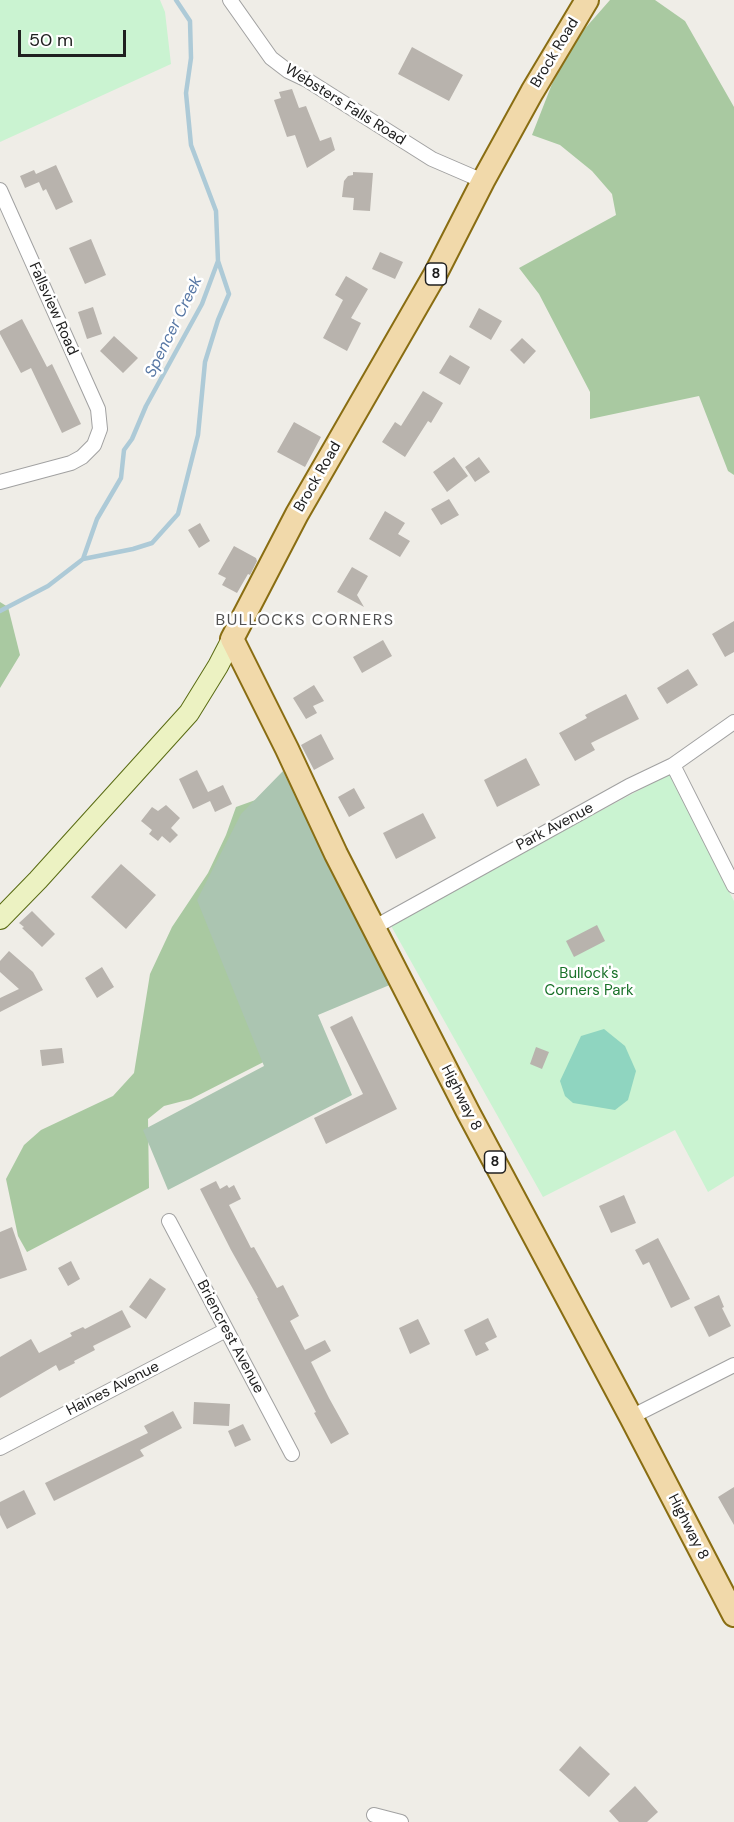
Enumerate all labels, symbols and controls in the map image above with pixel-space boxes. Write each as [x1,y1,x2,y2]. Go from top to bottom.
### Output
street label: Brock Road [527,15,583,91]
scale bar [21,18,129,56]
text: 50 m [29,28,73,52]
street label: Websters Falls Road [281,61,409,149]
street label: Fallsview Road [25,260,81,358]
road number: 8 [426,263,446,285]
water label: Spencer Creek [141,273,207,381]
street label: Brock Road [291,439,345,515]
district label: BULLOCKS CORNERS [216,611,394,631]
street label: Park Avenue [513,799,597,855]
park label: Bullock's Corners Park [544,965,634,1000]
street label: Highway 8 [437,1062,485,1134]
road number: 8 [484,1151,506,1173]
street label: Briencrest Avenue [193,1277,267,1397]
street label: Haines Avenue [64,1358,162,1420]
street label: Highway 8 [664,1491,712,1563]

